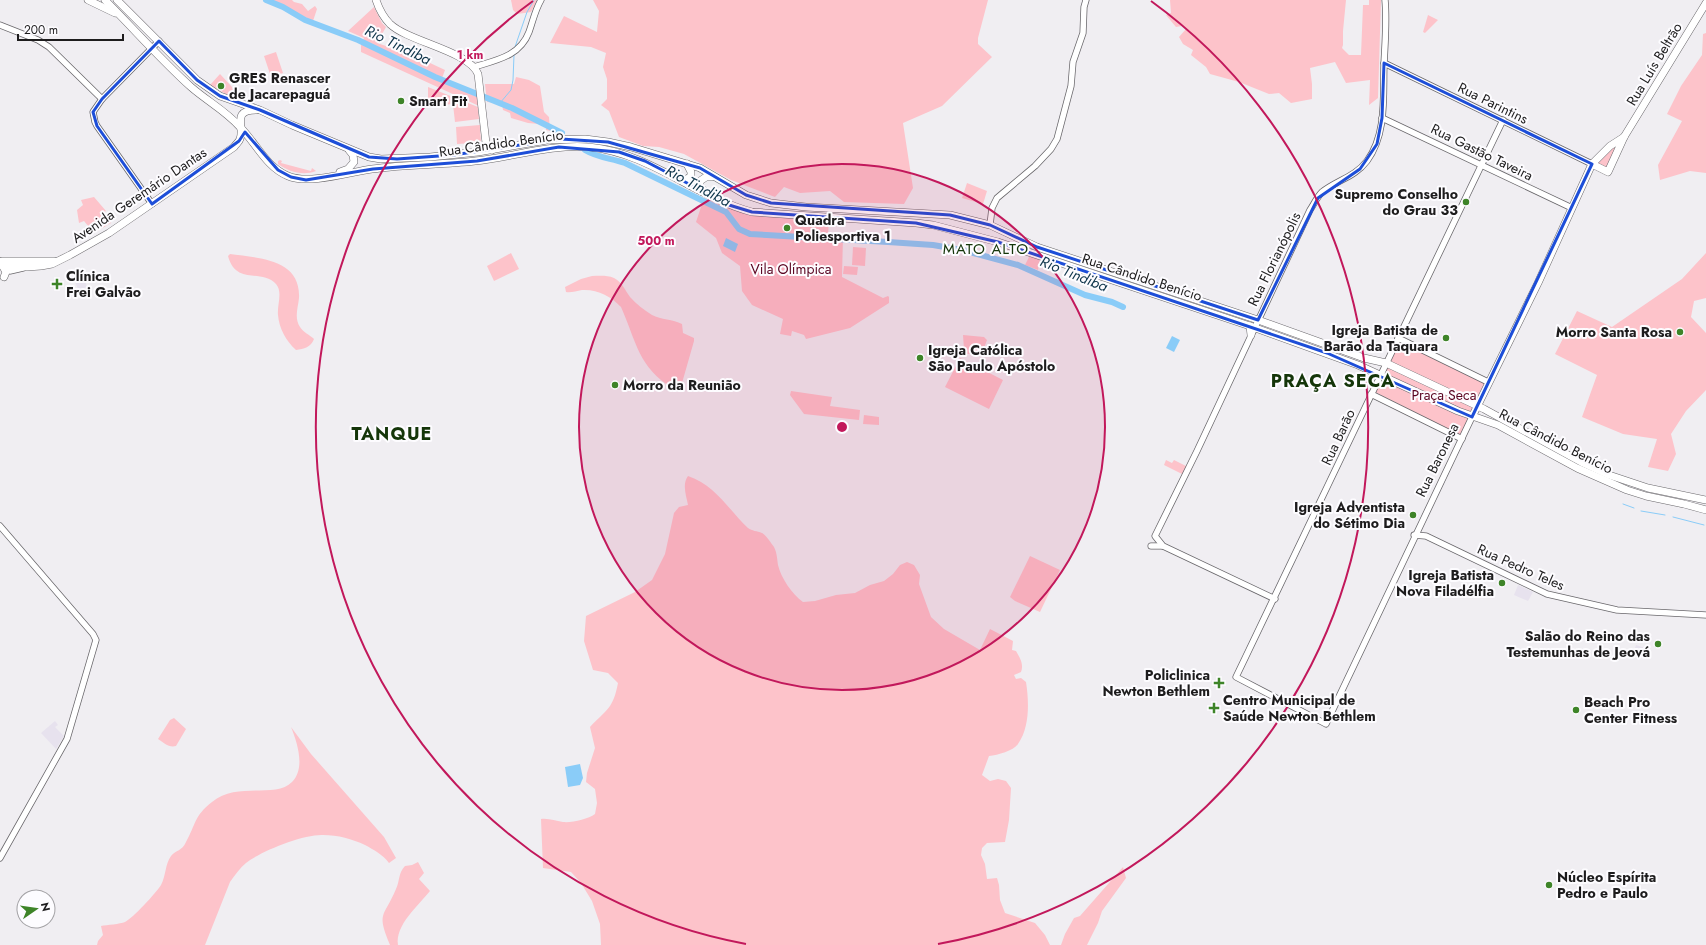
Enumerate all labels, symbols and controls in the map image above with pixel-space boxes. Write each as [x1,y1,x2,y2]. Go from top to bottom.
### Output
scale bar [18,16,123,42]
street label: Rua Luís Beltrão [1621,18,1687,109]
water label: Rio Tindiba [361,19,435,71]
text: 200 m [24,21,58,39]
text: 1 km [457,46,483,64]
place label: GRES Renascer de Jacarepaguá [229,68,331,104]
street label: Rua Parintins [1455,77,1532,129]
marker: GRES Renascer de Jacarepaguá [216,81,226,91]
place label: Smart Fit [409,91,468,111]
marker: Smart Fit [396,96,406,106]
street label: Rua Gastão Taveira [1428,119,1536,185]
street label: Rua Cândido Benício [438,124,565,162]
street label: Avenida Geremário Dantas [68,142,211,248]
water label: Rio Tindiba [661,160,735,213]
place label: Supremo Conselho do Grau 33 [1335,184,1458,220]
marker: Supremo Conselho do Grau 33 [1461,197,1471,207]
street label: Rua Florianópolis [1243,208,1306,309]
place label: Quadra Poliesportiva 1 [795,210,891,246]
marker: Quadra Poliesportiva 1 [782,223,792,233]
text: 500 m [637,232,675,250]
district label: MATO ALTO [943,238,1029,260]
street label: Rua Cândido Benício [1079,248,1205,306]
water label: Rio Tindiba [1037,250,1112,298]
park label: Vila Olímpica [751,259,831,279]
place label: Clínica Frei Galvão [66,266,141,302]
marker: Clínica Frei Galvão [51,278,63,290]
place label: Igreja Batista de Barão da Taquara [1323,320,1438,356]
place label: Morro Santa Rosa [1556,322,1672,342]
marker: Morro Santa Rosa [1675,327,1685,337]
marker: Igreja Batista de Barão da Taquara [1441,333,1451,343]
place label: Igreja Católica São Paulo Apóstolo [928,340,1055,376]
marker: Igreja Católica São Paulo Apóstolo [915,353,925,363]
district label: PRAÇA SECA [1271,368,1395,394]
place label: Morro da Reunião [623,375,741,395]
marker: Morro da Reunião [610,380,620,390]
park label: Praça Seca [1412,385,1476,405]
street label: Rua Cândido Benício [1496,404,1617,479]
street label: Rua Barão [1316,405,1360,468]
centre of rings [835,420,849,434]
street label: Rua Baronesa [1411,420,1463,500]
district label: TANQUE [352,421,432,447]
place label: Igreja Adventista do Sétimo Dia [1294,497,1405,533]
marker: Igreja Adventista do Sétimo Dia [1408,510,1418,520]
street label: Rua Pedro Teles [1474,539,1568,595]
place label: Igreja Batista Nova Filadélfia [1396,565,1494,601]
marker: Igreja Batista Nova Filadélfia [1497,578,1507,588]
place label: Salão do Reino das Testemunhas de Jeová [1506,626,1651,662]
marker: Salão do Reino das Testemunhas de Jeová [1653,639,1663,649]
place label: Policlinica Newton Bethlem [1102,665,1210,701]
marker: Policlinica Newton Bethlem [1213,677,1225,689]
place label: Centro Municipal de Saúde Newton Bethlem [1223,690,1376,726]
place label: Beach Pro Center Fitness [1584,692,1678,728]
marker: Centro Municipal de Saúde Newton Bethlem [1208,702,1220,714]
marker: Beach Pro Center Fitness [1571,705,1581,715]
place label: Núcleo Espírita Pedro e Paulo [1557,867,1656,903]
marker: Núcleo Espírita Pedro e Paulo [1544,880,1554,890]
north arrow [16,889,56,929]
text: N [37,901,55,913]

